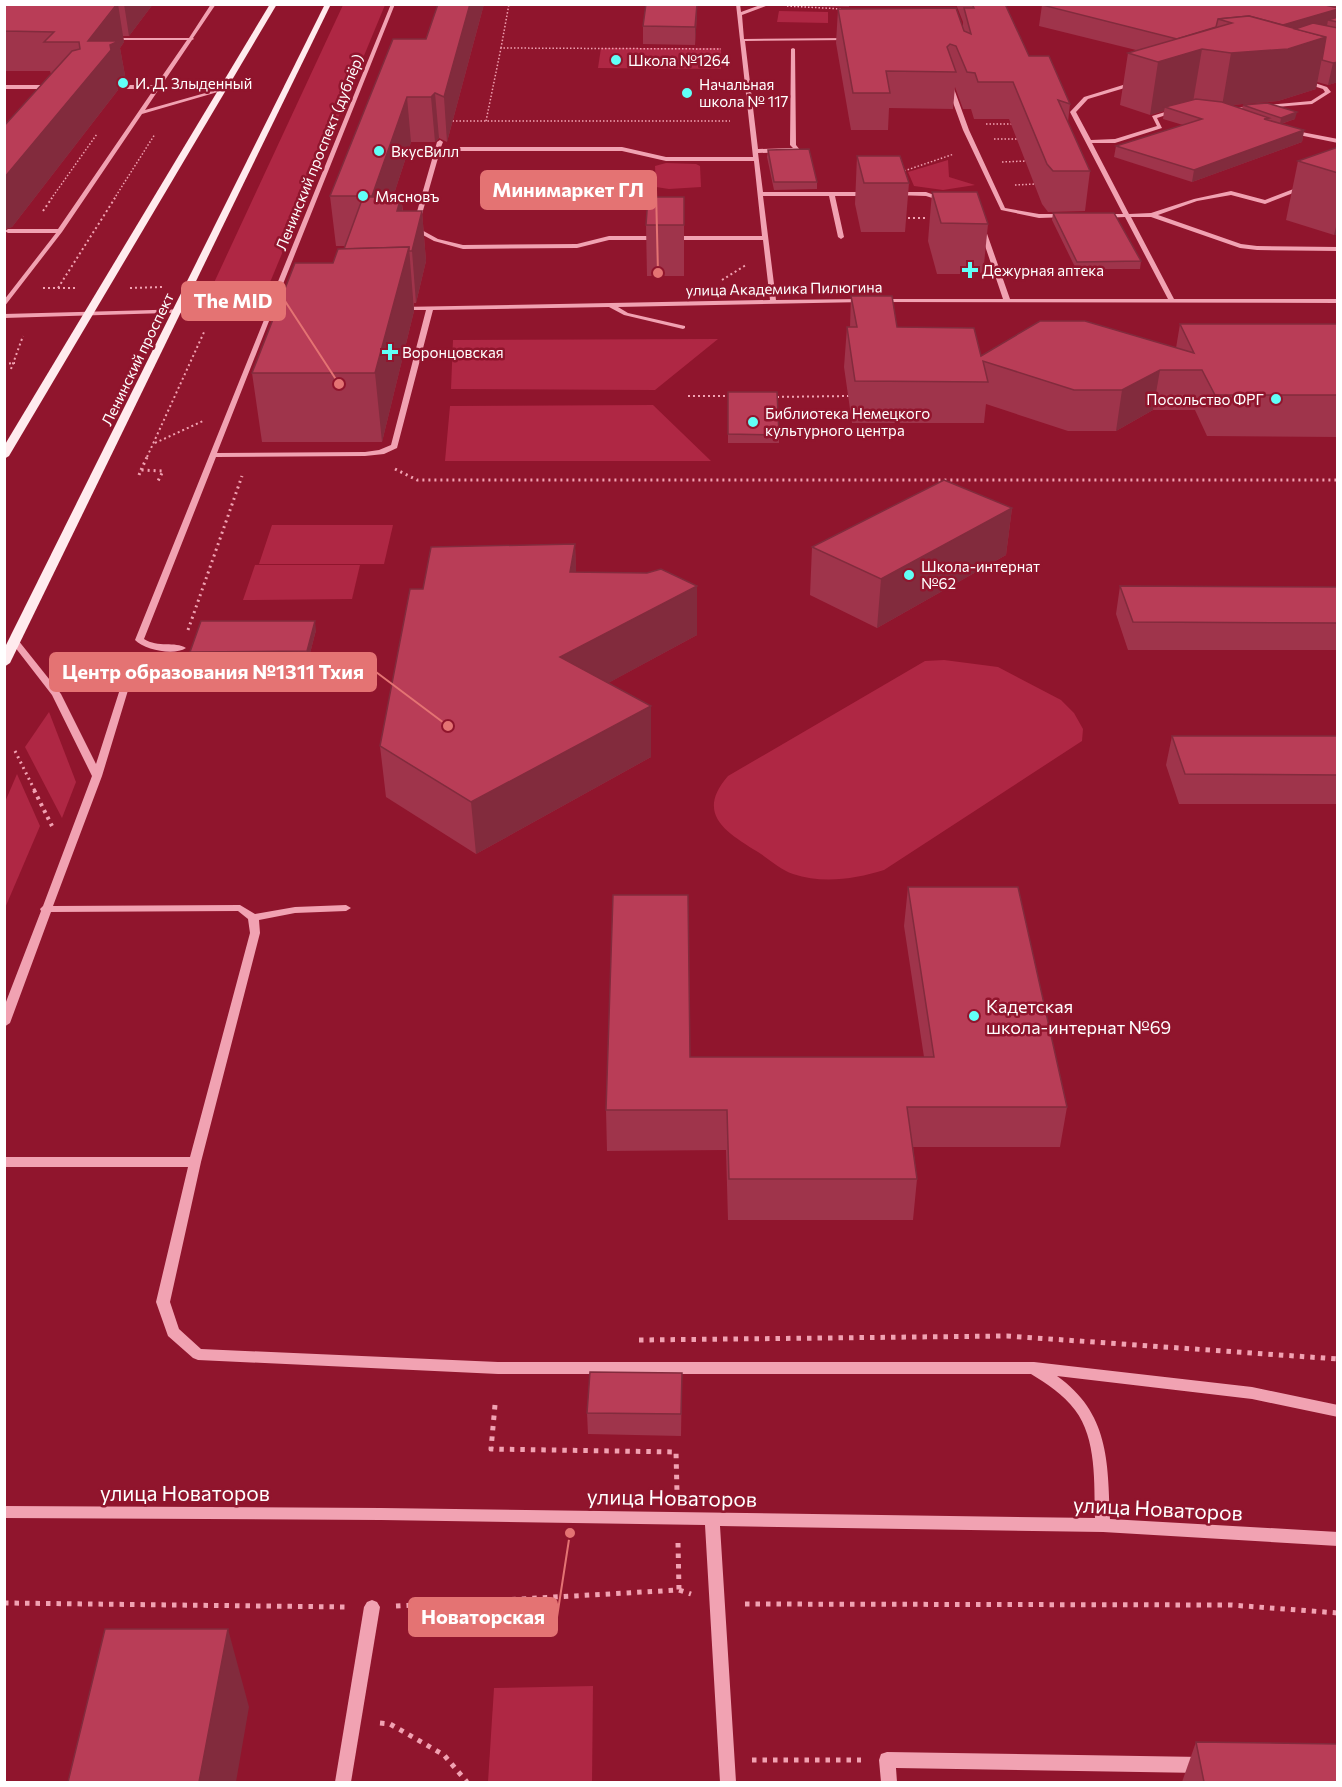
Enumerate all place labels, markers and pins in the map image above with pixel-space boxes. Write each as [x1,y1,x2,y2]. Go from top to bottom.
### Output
place label: Школа №1264 [628,51,730,69]
marker: Школа №1264 [609,53,623,67]
place label: И. Д. Злыденный [135,74,252,92]
place label: Начальная школа № 117 [699,75,789,110]
marker: И. Д. Злыденный [116,76,130,90]
marker: Начальная школа № 117 [680,86,694,100]
place label: ВкусВилл [391,142,459,160]
marker: ВкусВилл [372,144,386,158]
callout: Минимаркет ГЛ [481,171,656,209]
place label: Мясновъ [375,187,439,205]
marker: Мясновъ [356,189,370,203]
place label: Дежурная аптека [982,261,1104,279]
marker: Дежурная аптека [963,263,977,277]
callout: The MID [182,282,285,320]
place label: Воронцовская [402,343,504,361]
marker: Воронцовская [383,345,397,359]
place label: Посольство ФРГ [1146,390,1264,408]
marker: Посольство ФРГ [1269,392,1283,406]
place label: Библиотека Немецкого культурного центра [765,404,930,439]
marker: Библиотека Немецкого культурного центра [746,415,760,429]
place label: Школа-интернат №62 [921,557,1040,592]
marker: Школа-интернат №62 [902,568,916,582]
callout: Центр образования №1311 Тхия [50,653,376,691]
place label: Кадетская школа-интернат №69 [986,995,1171,1038]
marker: Кадетская школа-интернат №69 [967,1009,981,1023]
callout: Новаторская [409,1598,557,1636]

